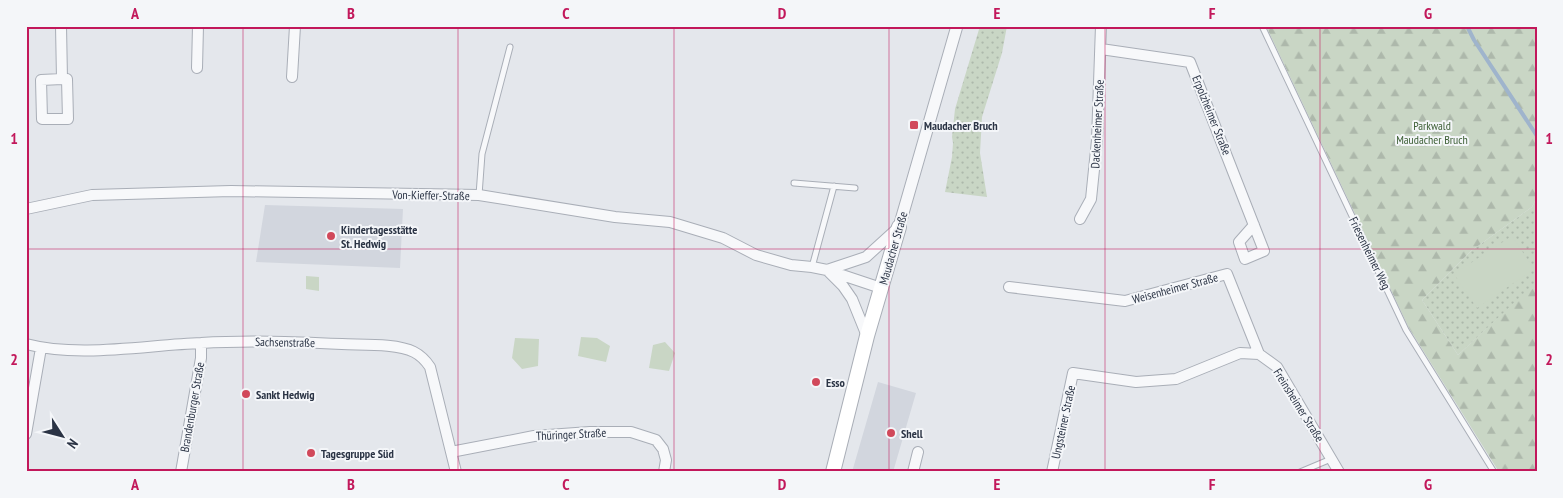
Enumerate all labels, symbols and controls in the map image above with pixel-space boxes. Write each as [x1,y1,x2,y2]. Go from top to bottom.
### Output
text: A [130,3,140,23]
text: B [347,3,355,23]
text: C [562,3,570,23]
text: D [778,3,787,23]
text: E [994,3,1001,23]
text: F [1209,3,1216,23]
text: G [1424,3,1432,23]
street label: Erpolzheimer Straße [1189,73,1235,157]
street label: Dackenheimer Straße [1087,79,1107,169]
place label: Maudacher Bruch [924,118,998,133]
park label: Parkwald Maudacher Bruch [1396,118,1468,147]
marker: Maudacher Bruch [908,119,920,131]
text: 1 [10,128,18,148]
text: 1 [1545,128,1553,148]
street label: Von-Kieffer-Straße [391,187,470,203]
street label: Maudacher Straße [875,210,911,286]
street label: Friesenheimer Weg [1346,214,1394,292]
place label: Kindertagesstätte St. Hedwig [341,222,417,251]
marker: Kindertagesstätte St. Hedwig [325,230,337,242]
street label: Weisenheimer Straße [1130,269,1220,307]
street label: Sachsenstraße [255,334,315,350]
text: 2 [10,349,18,369]
text: 2 [1545,349,1553,369]
street label: Brandenburger Straße [177,361,207,453]
street label: Freinsheimer Straße [1270,365,1328,445]
place label: Esso [826,375,846,390]
marker: Esso [810,376,822,388]
street label: Ungsteiner Straße [1048,384,1078,460]
place label: Sankt Hedwig [256,387,315,402]
marker: Sankt Hedwig [240,388,252,400]
north arrow [38,410,88,460]
street label: Thüringer Straße [535,425,607,443]
place label: Shell [901,426,923,441]
marker: Shell [885,427,897,439]
text: N [63,435,82,452]
place label: Tagesgruppe Süd [321,446,394,461]
marker: Tagesgruppe Süd [305,447,317,459]
text: A [130,474,140,494]
text: B [347,474,355,494]
text: C [562,474,570,494]
text: D [778,474,787,494]
text: E [994,474,1001,494]
text: F [1209,474,1216,494]
text: G [1424,474,1432,494]

